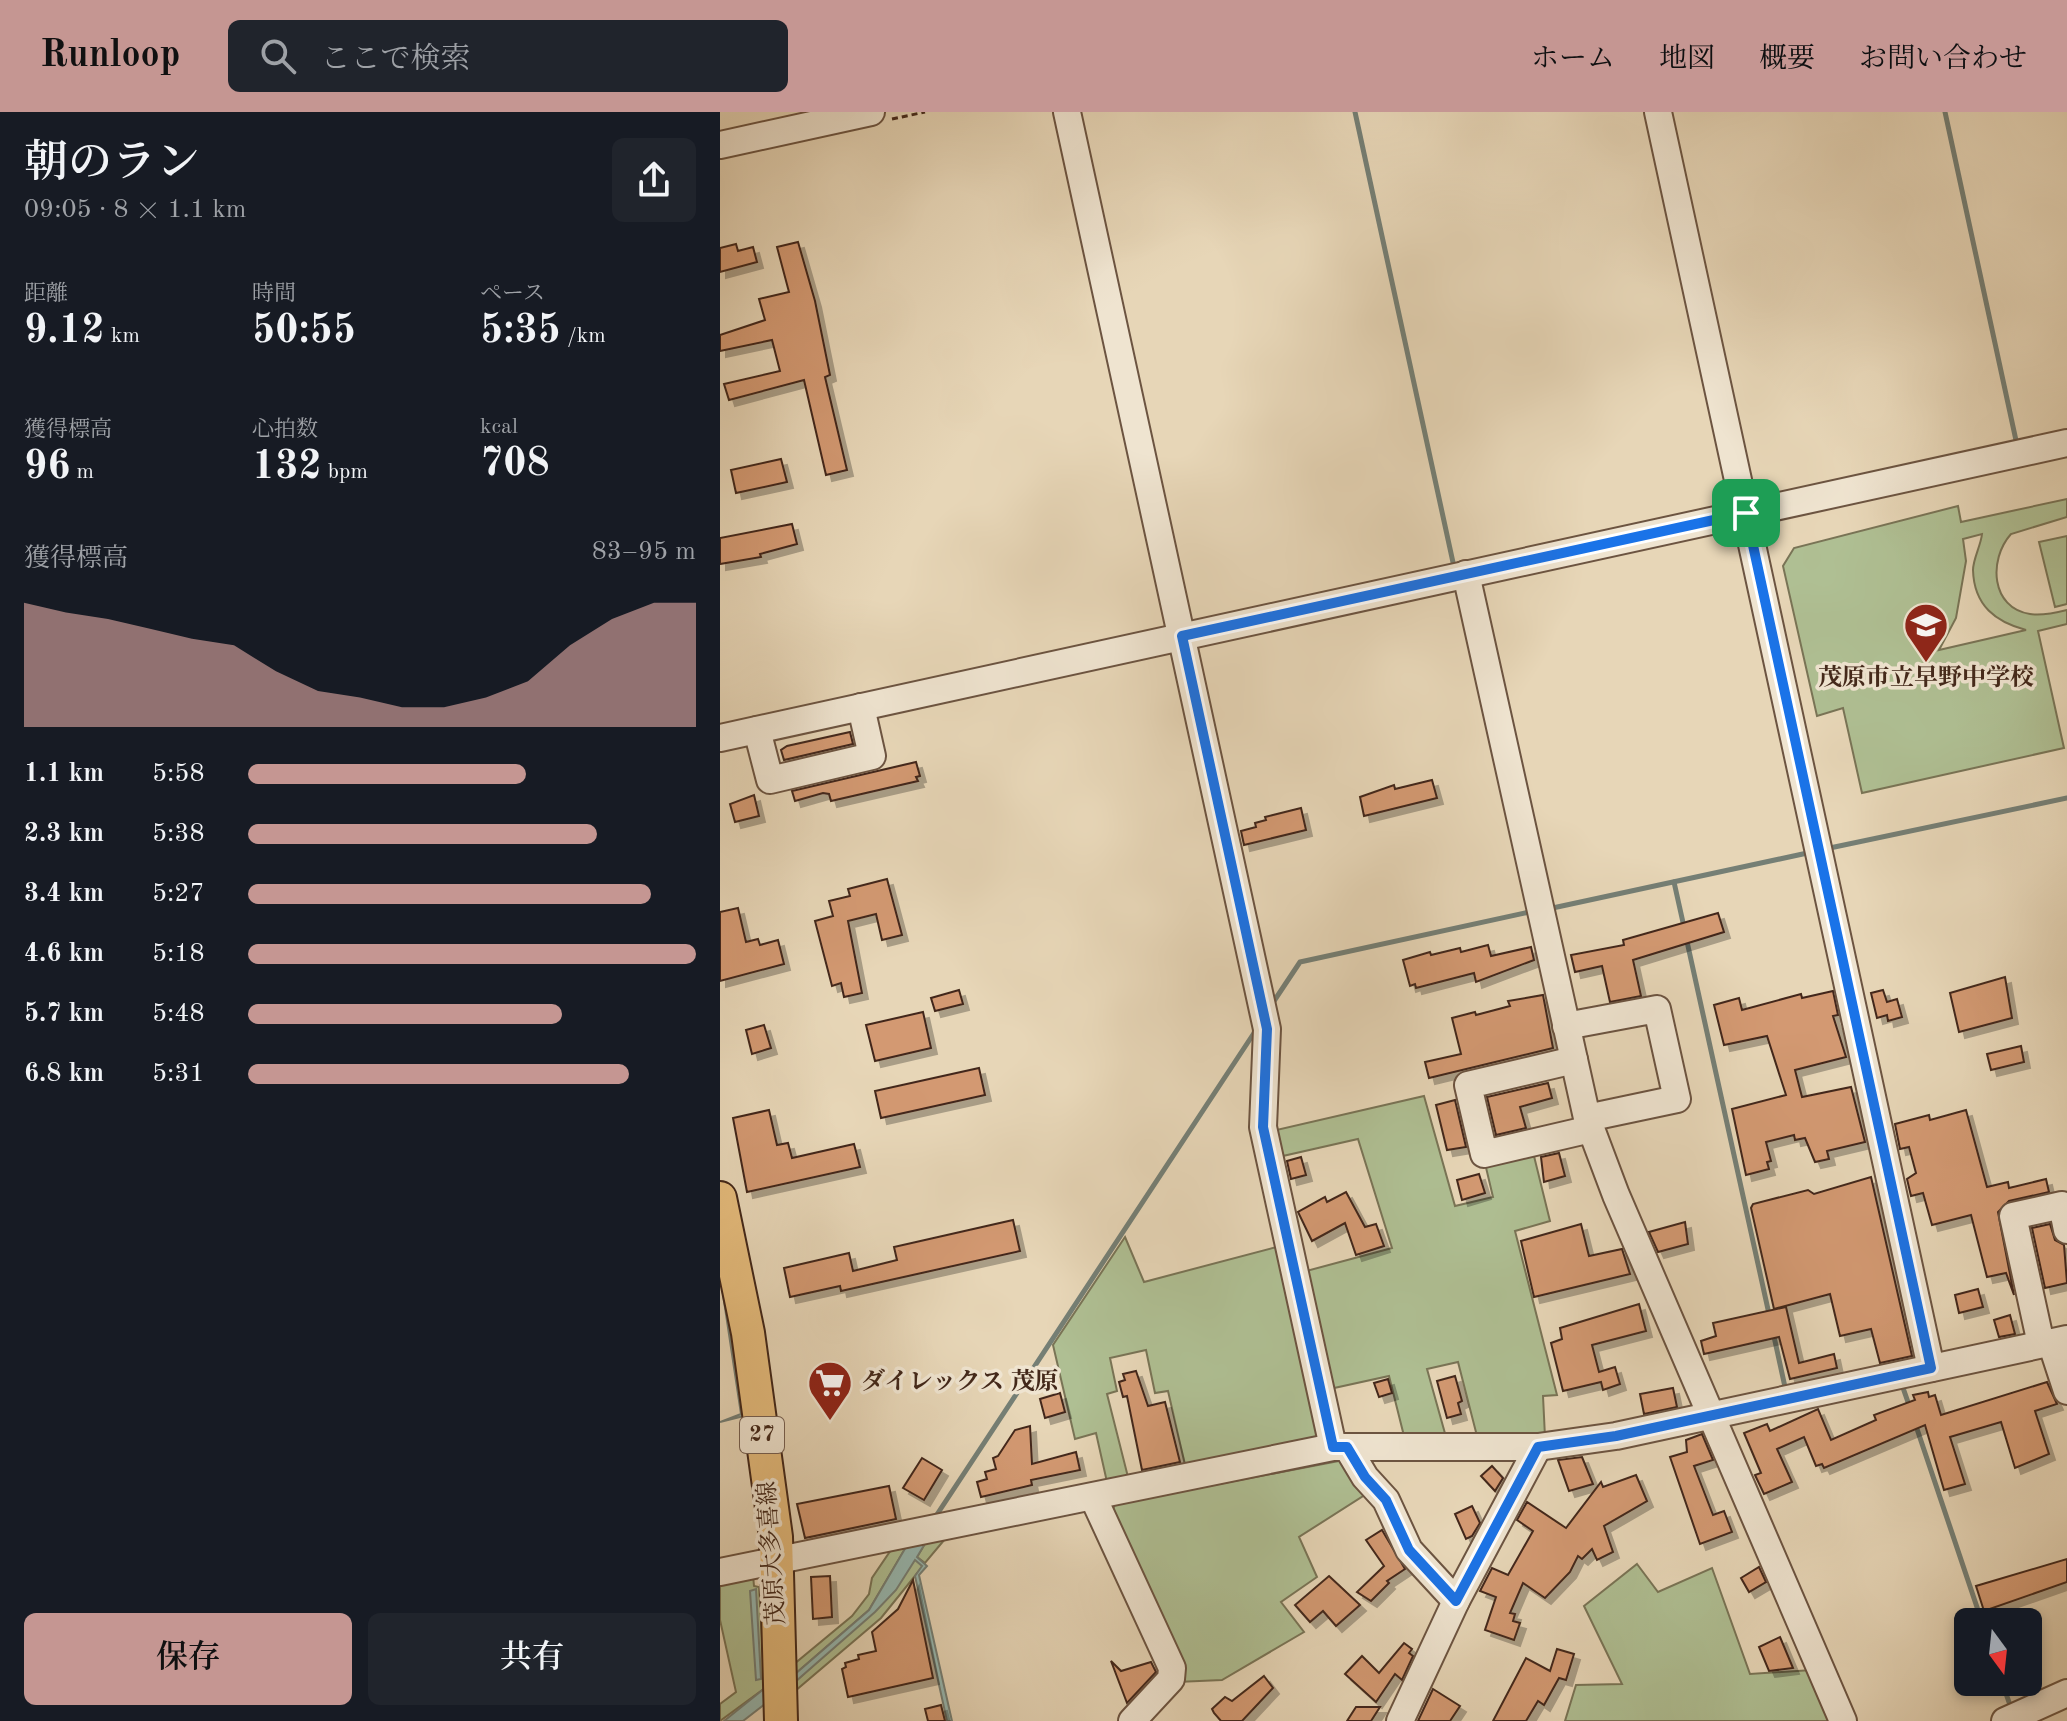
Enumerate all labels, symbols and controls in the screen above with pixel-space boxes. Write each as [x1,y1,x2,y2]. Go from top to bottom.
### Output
search box [228,20,788,92]
icon: search [256,34,300,78]
text: Runloop [40,37,180,75]
text: ここで検索 [320,45,470,75]
text: ホーム [1531,46,1615,74]
text: 地図 [1659,46,1715,74]
text: 概要 [1759,46,1815,74]
text: お問い合わせ [1859,46,2027,74]
button: share [612,138,696,222]
text: 朝のラン [24,142,200,186]
text: 09:05 · 8 × 1.1 km [24,197,246,223]
text: 距離 [24,283,68,305]
text: 時間 [252,283,296,305]
text: ペース [480,283,545,305]
text: 9.12 [24,312,105,352]
text: 50:55 [252,312,356,352]
text: 5:35 [480,312,561,352]
text: km [105,325,140,347]
text: /km [561,325,606,347]
text: kcal [480,416,518,438]
text: 獲得標高 [24,419,112,441]
text: 心拍数 [252,419,318,441]
text: 708 [480,445,550,485]
text: 96 [24,448,70,488]
text: 132 [252,448,322,488]
text: m [70,461,94,483]
text: bpm [322,461,368,483]
pin [1712,479,1780,547]
icon: arrive [1724,491,1768,535]
text: 83–95 m [592,539,696,565]
text: 獲得標高 [24,546,128,572]
school or university icon: 茂原市立早野中学校 [1902,601,1950,664]
place label: 茂原市立早野中学校 [1818,664,2034,691]
text: 1.1 km [24,761,104,787]
text: 5:58 [152,761,205,787]
text: 2.3 km [24,821,104,847]
text: 5:38 [152,821,205,847]
text: 3.4 km [24,881,104,907]
text: 5:27 [152,881,205,907]
text: 4.6 km [24,941,104,967]
text: 5:18 [152,941,205,967]
text: 5.7 km [24,1001,104,1027]
text: 5:48 [152,1001,205,1027]
text: 6.8 km [24,1061,104,1087]
text: 5:31 [152,1061,205,1087]
supermarket icon: ダイレックス 茂原 [806,1359,854,1422]
place label: ダイレックス 茂原 [861,1368,1059,1395]
road number: 27 [740,1417,784,1453]
street label: 茂原大多喜線 [753,1480,790,1626]
north arrow [1954,1608,2042,1696]
map controls [1954,1608,2042,1696]
button: 保存 [24,1613,352,1705]
button: 共有 [368,1613,696,1705]

